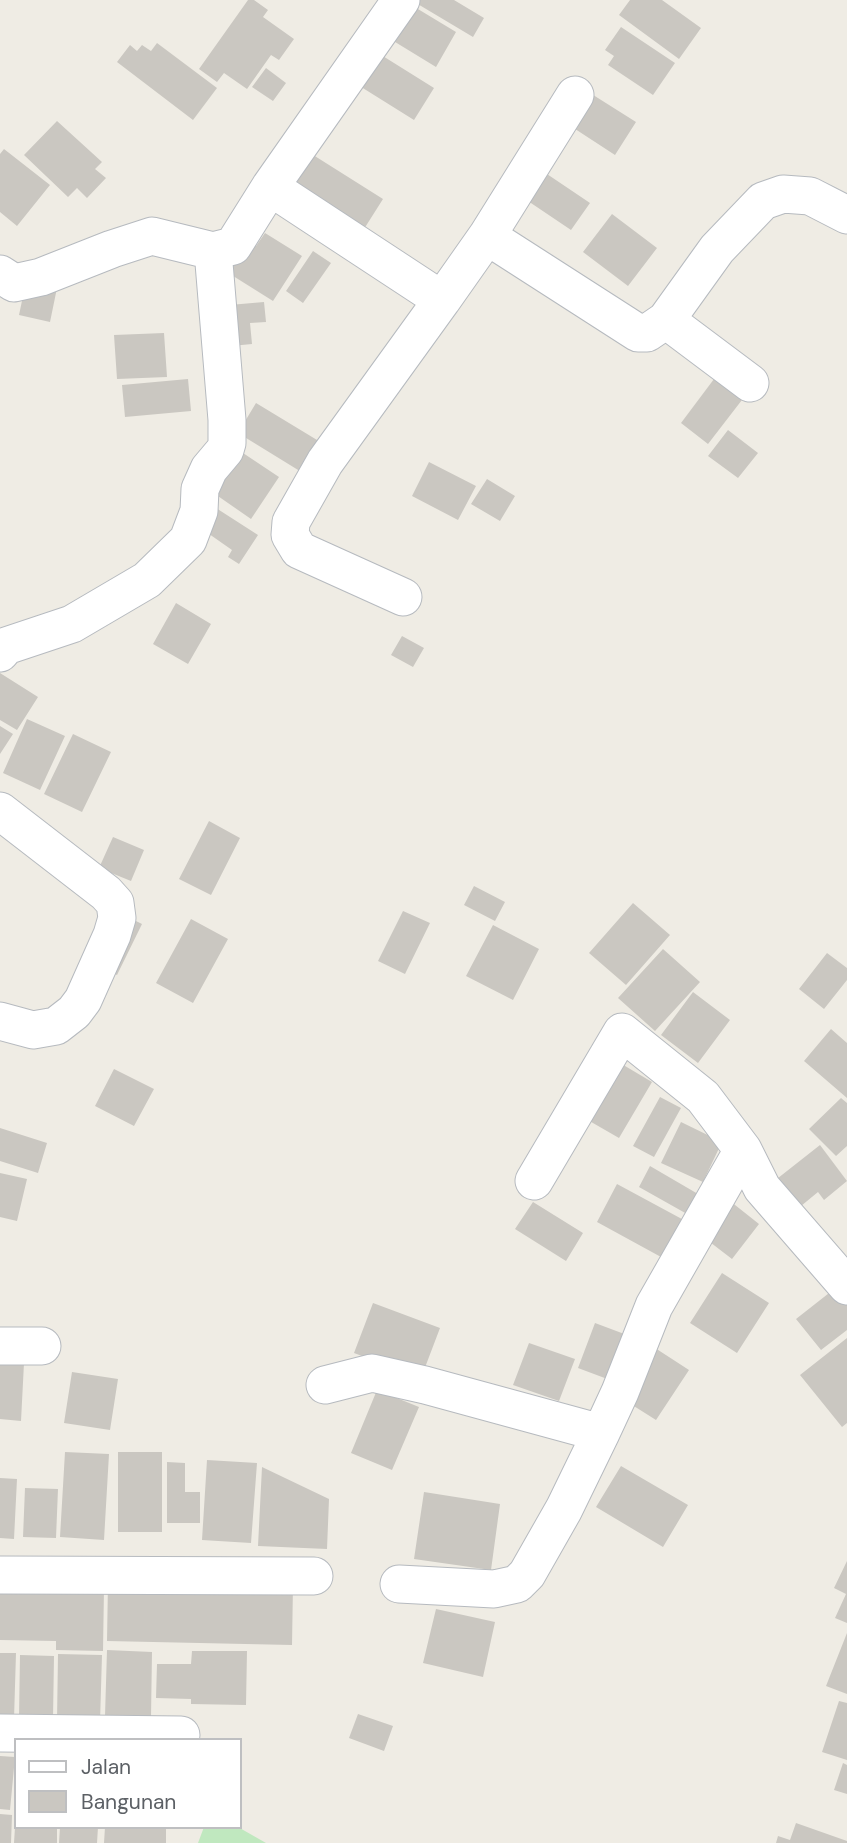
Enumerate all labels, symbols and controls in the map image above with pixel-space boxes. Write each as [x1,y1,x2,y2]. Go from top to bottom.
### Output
legend [14,1738,242,1829]
text: Jalan [81,1753,131,1781]
text: Bangunan [81,1788,176,1816]

